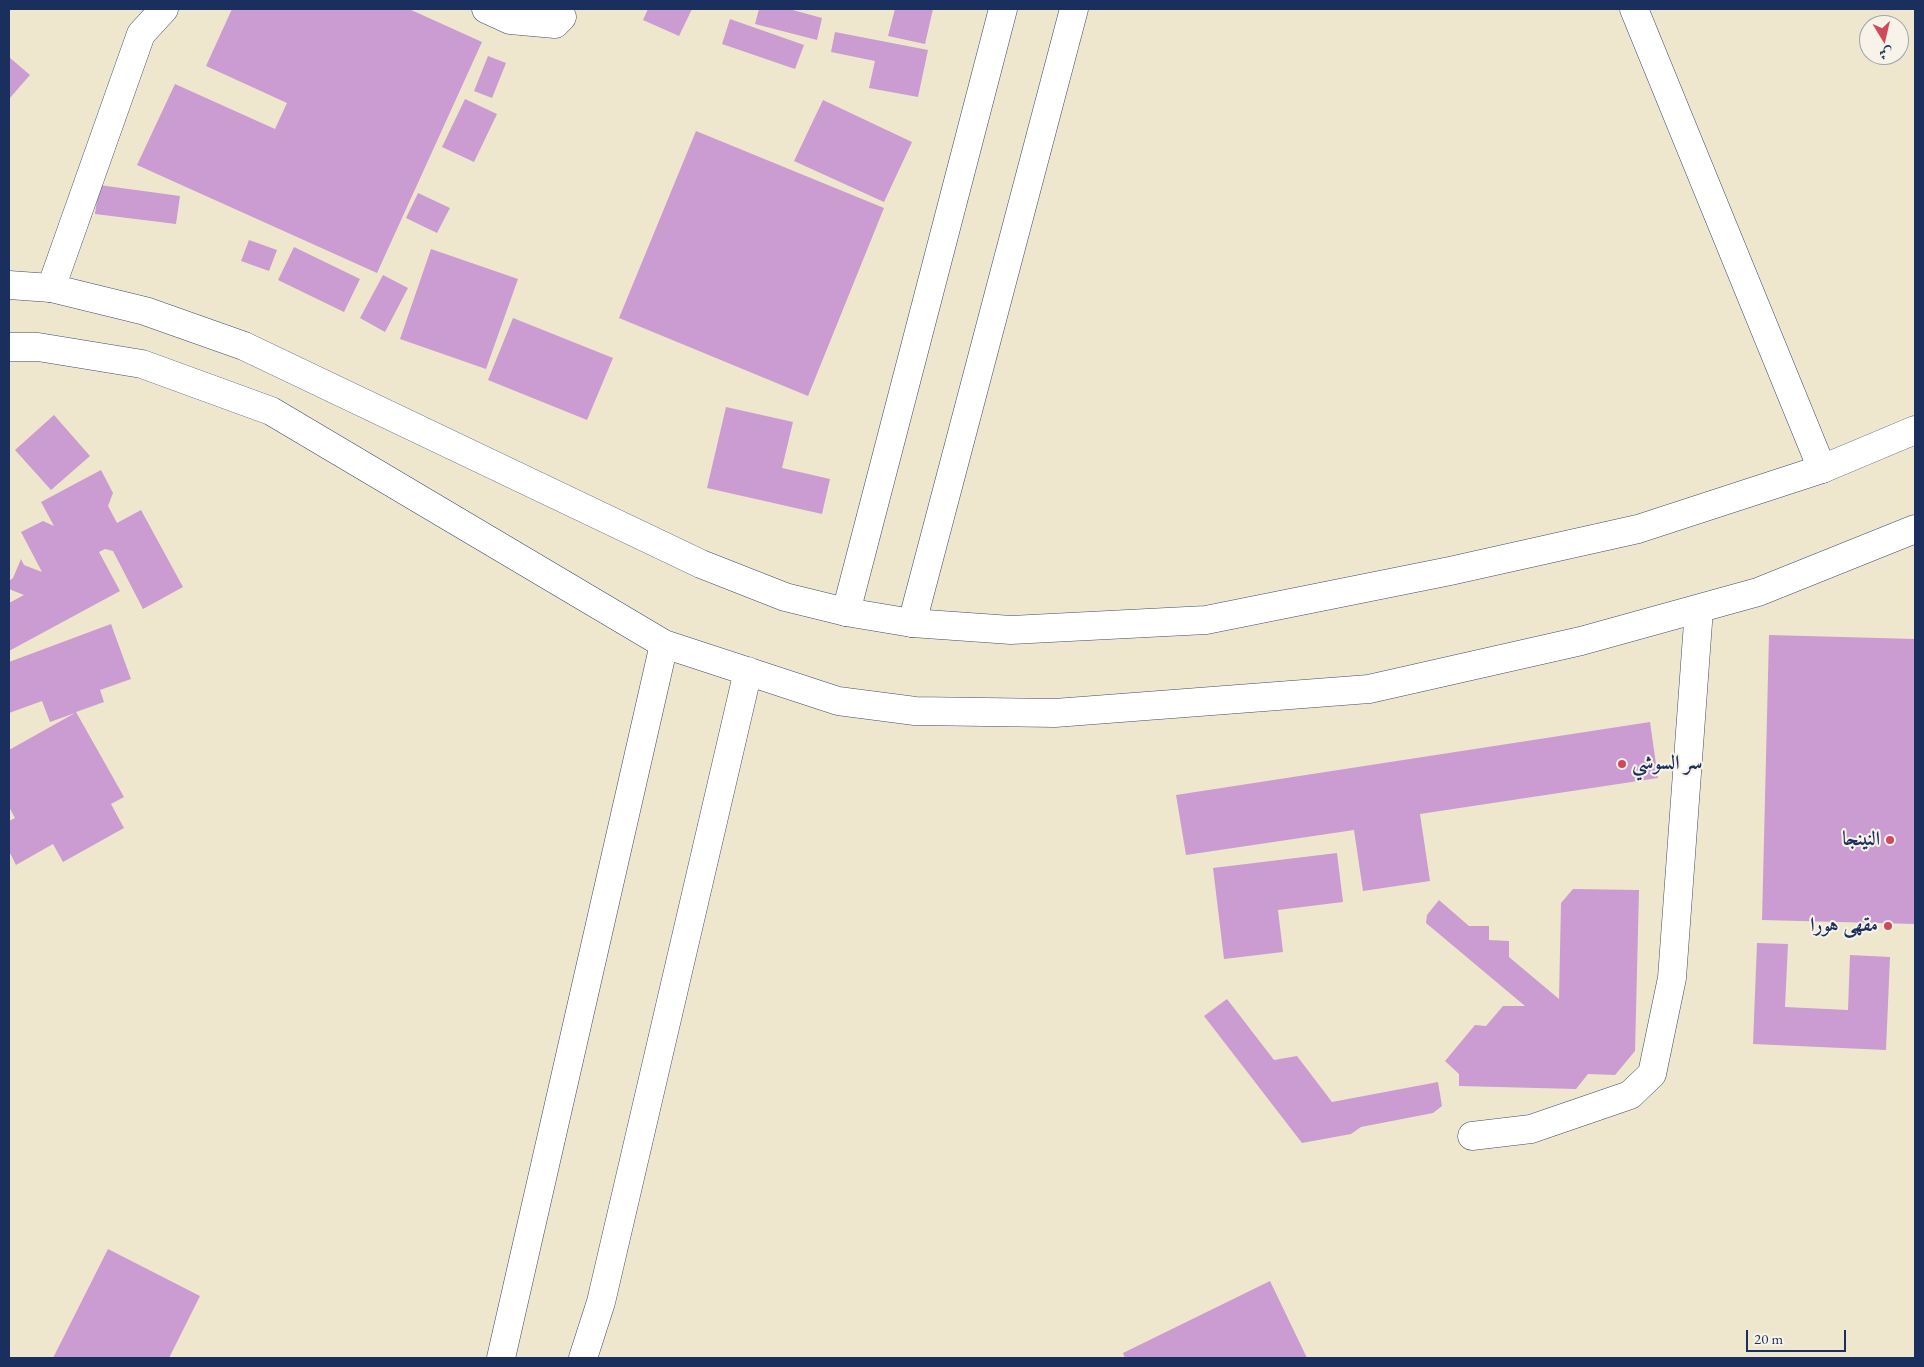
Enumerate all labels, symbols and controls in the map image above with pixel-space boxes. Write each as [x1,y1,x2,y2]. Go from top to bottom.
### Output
north arrow [1859,15,1909,65]
text: ش [1878,44,1894,64]
place label: سر السوشي [1632,752,1702,776]
marker: سر السوشي [1616,758,1628,770]
place label: النينجا [1842,828,1880,852]
marker: النينجا [1884,834,1896,846]
place label: مقهى هورا [1810,914,1878,938]
marker: مقهى هورا [1882,920,1894,932]
scale bar [1749,1320,1849,1352]
text: 20 m [1754,1329,1783,1348]

